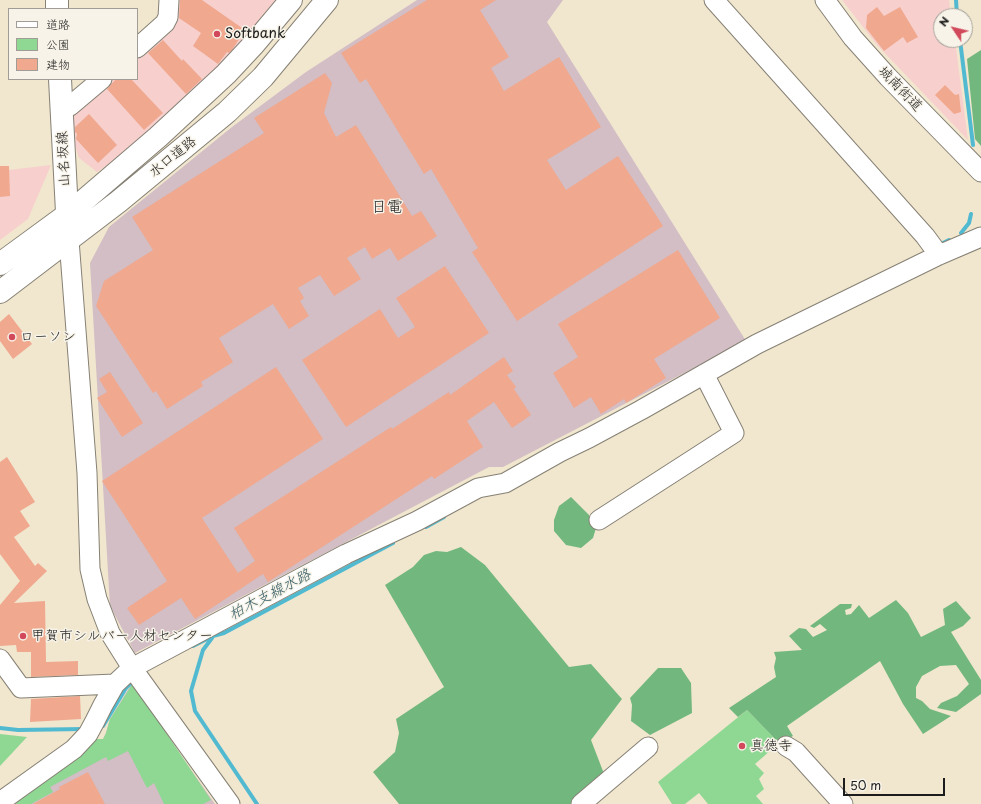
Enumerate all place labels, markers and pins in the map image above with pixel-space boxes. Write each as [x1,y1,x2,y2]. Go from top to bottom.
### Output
place label: Softbank [225,26,286,42]
marker: Softbank [212,29,222,39]
place label: ローソン [20,329,76,345]
marker: ローソン [7,332,17,342]
place label: 甲賀市シルバー人材センター [31,628,213,644]
marker: 甲賀市シルバー人材センター [18,631,28,641]
place label: 真徳寺 [750,738,792,754]
marker: 真徳寺 [737,741,747,751]

